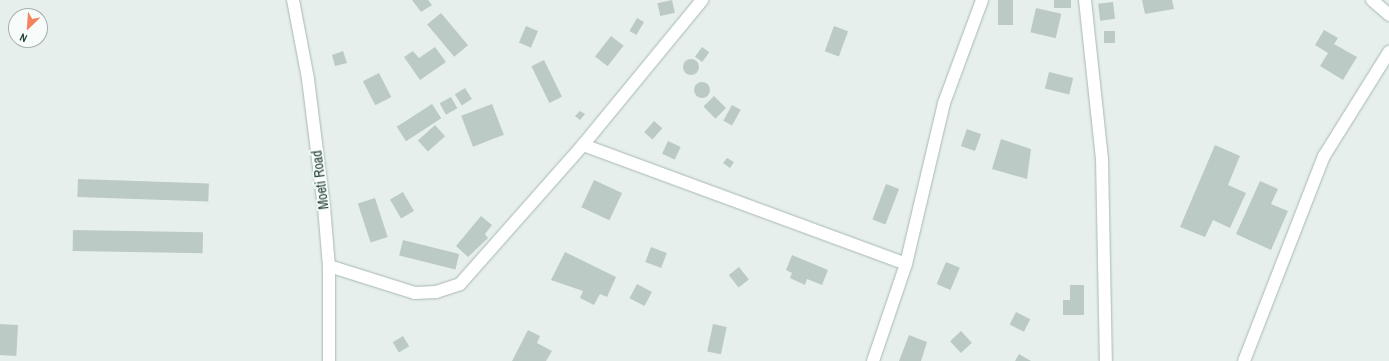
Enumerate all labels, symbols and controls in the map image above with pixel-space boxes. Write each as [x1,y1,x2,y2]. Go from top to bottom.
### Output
north arrow [8,8,48,48]
text: N [17,30,29,46]
street label: Moeti Road [308,150,332,210]

